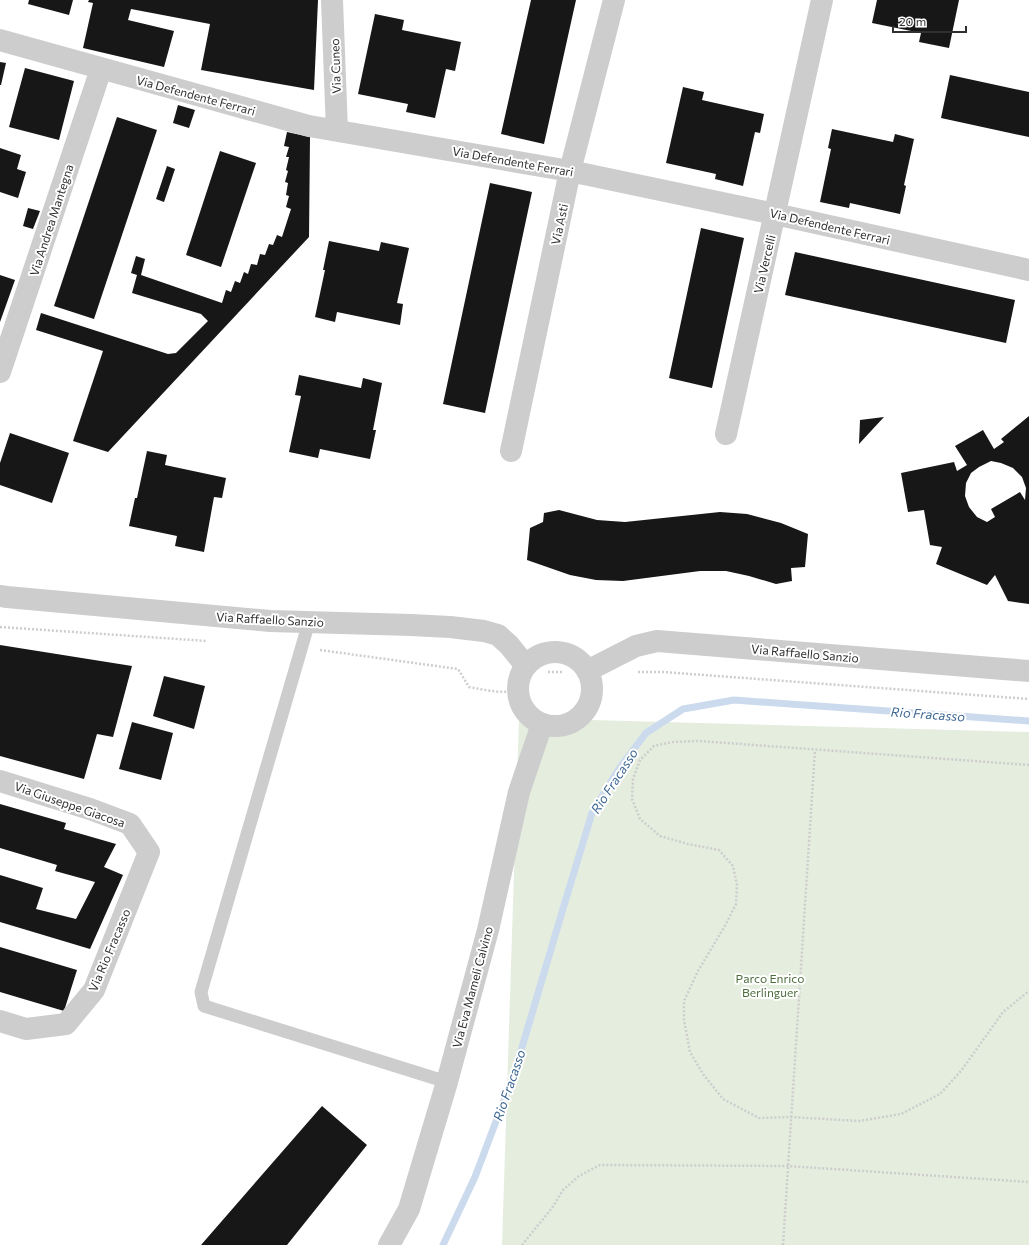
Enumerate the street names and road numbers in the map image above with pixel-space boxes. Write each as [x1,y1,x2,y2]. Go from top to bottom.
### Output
street label: Via Cuneo [327,38,343,94]
street label: Via Defendente Ferrari [135,72,257,118]
street label: Via Defendente Ferrari [451,143,575,179]
street label: Via Andrea Mantegna [26,162,76,278]
street label: Via Asti [548,202,570,246]
street label: Via Defendente Ferrari [769,205,891,247]
street label: Via Vercelli [750,233,778,295]
street label: Via Raffaello Sanzio [216,609,324,629]
street label: Via Raffaello Sanzio [751,641,859,665]
street label: Via Giuseppe Giacosa [13,779,127,829]
street label: Via Rio Fracasso [85,907,133,993]
street label: Via Eva Mameli Calvino [449,925,495,1049]

